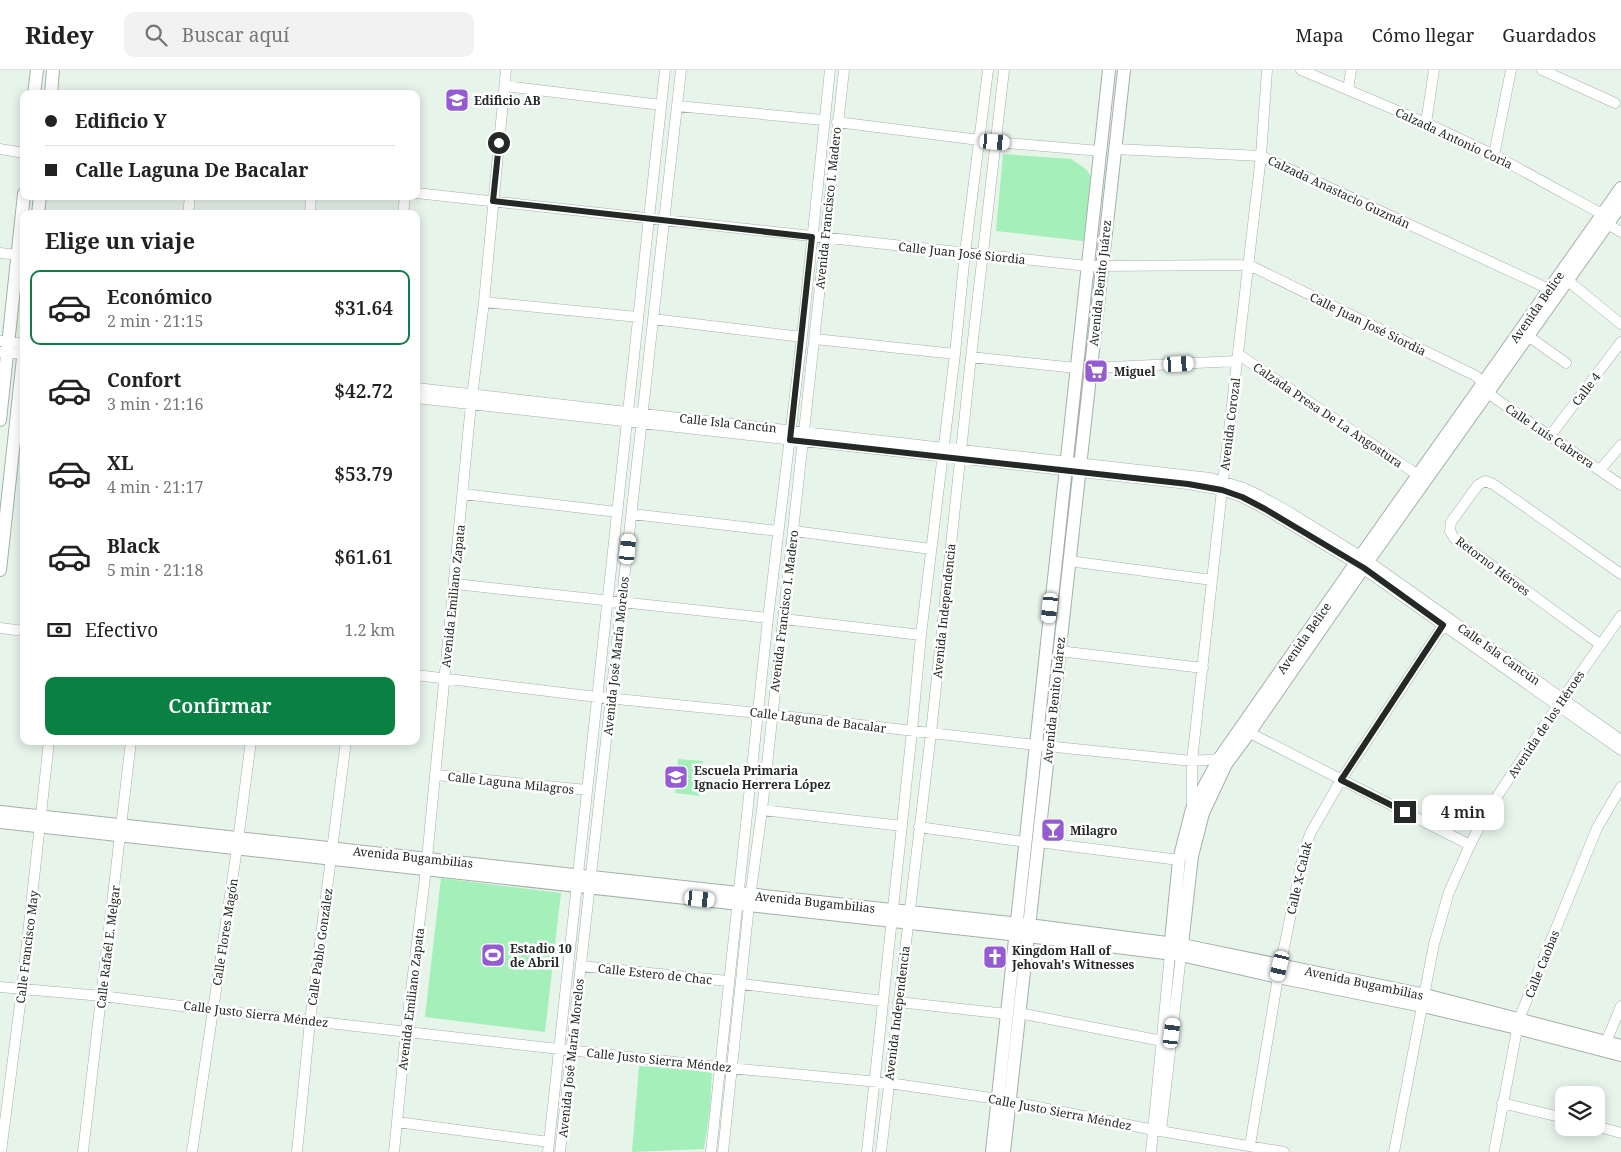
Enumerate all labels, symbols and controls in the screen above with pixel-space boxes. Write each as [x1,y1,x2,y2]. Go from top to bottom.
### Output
search box [124,12,474,57]
text: Ridey [25,18,94,51]
icon: search [142,21,170,49]
text: Buscar aquí [182,22,289,48]
text: Mapa [1296,23,1344,47]
text: Cómo llegar [1372,23,1474,47]
text: Guardados [1502,23,1596,47]
school or university icon: Edificio AB [444,87,470,113]
place label: Edificio AB [474,92,541,109]
street label: Calzada Antonio Coria [1393,103,1516,173]
text: Edificio Y [75,108,167,134]
street label: Avenida Francisco I. Madero [811,126,845,290]
route start [488,132,510,154]
car [979,133,1010,151]
street label: Calzada Anastacio Guzmán [1265,151,1413,233]
text: Calle Laguna De Bacalar [75,157,308,183]
street label: Avenida Benito Juárez [1085,219,1115,347]
text: Elige un viaje [45,225,195,255]
street label: Calle Juan José Siordia [898,238,1027,268]
street label: Avenida Belice [1506,268,1568,346]
text: Económico [107,284,213,310]
icon: car [47,285,92,330]
street label: Calle Juan José Siordia [1307,288,1429,360]
text: $31.64 [334,295,393,321]
text: 2 min · 21:15 [107,310,203,332]
car [1163,356,1194,372]
supermarket icon: Miguel [1083,358,1109,384]
street label: Calzada Presa De La Angostura [1250,358,1406,472]
place label: Miguel [1114,363,1156,380]
text: Confort [107,367,181,393]
icon: car [47,368,92,413]
street label: Calle 4 [1568,369,1604,409]
street label: Avenida Corozal [1216,376,1244,471]
text: $42.72 [334,378,393,404]
text: 3 min · 21:16 [107,393,203,415]
street label: Calle Luis Cabrera [1502,400,1598,472]
street label: Calle Isla Cancún [679,409,778,437]
text: XL [107,450,133,476]
icon: car [47,451,92,496]
text: $53.79 [334,461,393,487]
text: 4 min · 21:17 [107,476,203,498]
street label: Avenida Emiliano Zapata [437,523,469,668]
street label: Avenida Francisco I. Madero [766,529,802,693]
street label: Retorno Héroes [1452,532,1534,600]
text: Black [107,533,160,559]
car [618,533,637,565]
icon: car [47,534,92,579]
street label: Avenida Independencia [928,543,960,679]
text: $61.61 [334,544,393,570]
text: 5 min · 21:18 [107,559,203,581]
street label: Avenida José María Morelos [599,576,633,736]
car [1040,592,1059,624]
street label: Avenida Belice [1273,599,1335,677]
icon: cash [45,616,73,644]
text: Efectivo [85,617,158,643]
text: 1.2 km [344,619,395,641]
street label: Calle Isla Cancún [1454,619,1544,689]
street label: Avenida Benito Juárez [1039,636,1069,764]
street label: Avenida de los Héroes [1504,667,1588,781]
button: Confirmar [45,677,395,735]
street label: Calle Laguna de Bacalar [749,703,888,737]
place label: Escuela Primaria Ignacio Herrera López [694,762,830,793]
school or university icon: Escuela Primaria Ignacio Herrera López [663,764,689,790]
street label: Calle Laguna Milagros [447,768,575,798]
callout: 4 min [1422,794,1505,830]
route end [1394,801,1416,823]
text: 4 min [1441,801,1485,823]
bar icon: Milagro [1040,817,1066,843]
place label: Milagro [1070,822,1117,839]
street label: Calle X-Calak [1282,839,1316,916]
street label: Avenida Bugambilias [352,842,474,872]
street label: Calle Flores Magón [208,877,242,987]
street label: Calle Rafaél E. Melgar [92,884,124,1010]
street label: Calle Pablo González [303,887,337,1007]
street label: Avenida Bugambilias [754,887,876,917]
street label: Calle Francisco May [12,889,42,1004]
car [684,890,715,908]
street label: Avenida Emiliano Zapata [394,926,428,1071]
street label: Calle Caobas [1521,928,1563,1000]
place label: Estadio 10 de Abril [510,940,572,971]
sports icon: Estadio 10 de Abril [480,942,506,968]
place label: Kingdom Hall of Jehovah's Witnesses [1011,942,1135,973]
church icon: Kingdom Hall of Jehovah's Witnesses [982,944,1008,970]
street label: Avenida Independencia [880,945,914,1081]
car [1269,950,1290,982]
street label: Calle Estero de Chac [597,960,713,988]
street label: Avenida Bugambilias [1303,962,1425,1004]
street label: Avenida José María Morelos [554,978,588,1138]
street label: Calle Justo Sierra Méndez [183,997,329,1031]
car [1162,1017,1181,1049]
street label: Calle Justo Sierra Méndez [586,1044,732,1076]
map controls [1555,1086,1605,1136]
button: layers [1555,1086,1605,1136]
street label: Calle Justo Sierra Méndez [987,1090,1133,1134]

